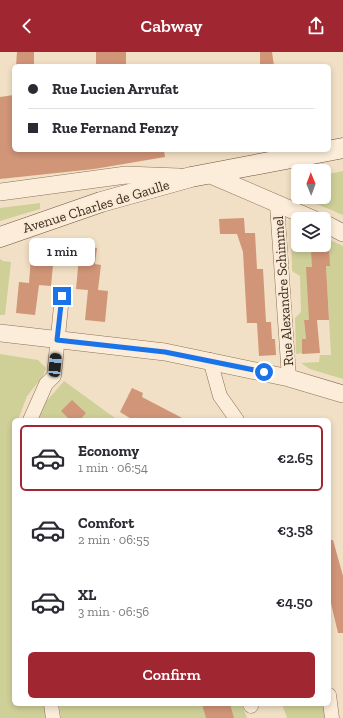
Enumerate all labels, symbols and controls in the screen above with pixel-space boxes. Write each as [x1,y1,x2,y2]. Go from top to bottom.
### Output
icon: back [16,15,38,37]
text: Cabway [141,15,202,37]
icon: share [305,15,327,37]
text: Rue Lucien Arrufat [52,80,178,98]
text: Rue Fernand Fenzy [52,119,179,137]
north arrow [291,164,331,204]
map controls [291,164,331,252]
street label: Avenue Charles de Gaulle [21,176,172,237]
button: layers [291,212,331,252]
street label: Rue Alexandre Schimmel [270,215,297,367]
callout: 1 min [29,238,95,266]
text: 1 min [47,244,77,259]
route end [53,287,71,305]
car [48,353,62,377]
route start [255,363,273,381]
icon: car [30,440,66,476]
text: Economy [78,442,139,460]
text: €2.65 [277,449,313,467]
text: 1 min · 06:54 [78,460,148,475]
icon: car [30,512,66,548]
text: Comfort [78,514,134,532]
text: €3.58 [277,521,313,539]
text: 2 min · 06:55 [78,532,149,547]
icon: car [30,584,66,620]
text: XL [78,586,96,604]
text: €4.50 [276,593,313,611]
text: 3 min · 06:56 [78,604,149,619]
button: Confirm [28,652,315,698]

